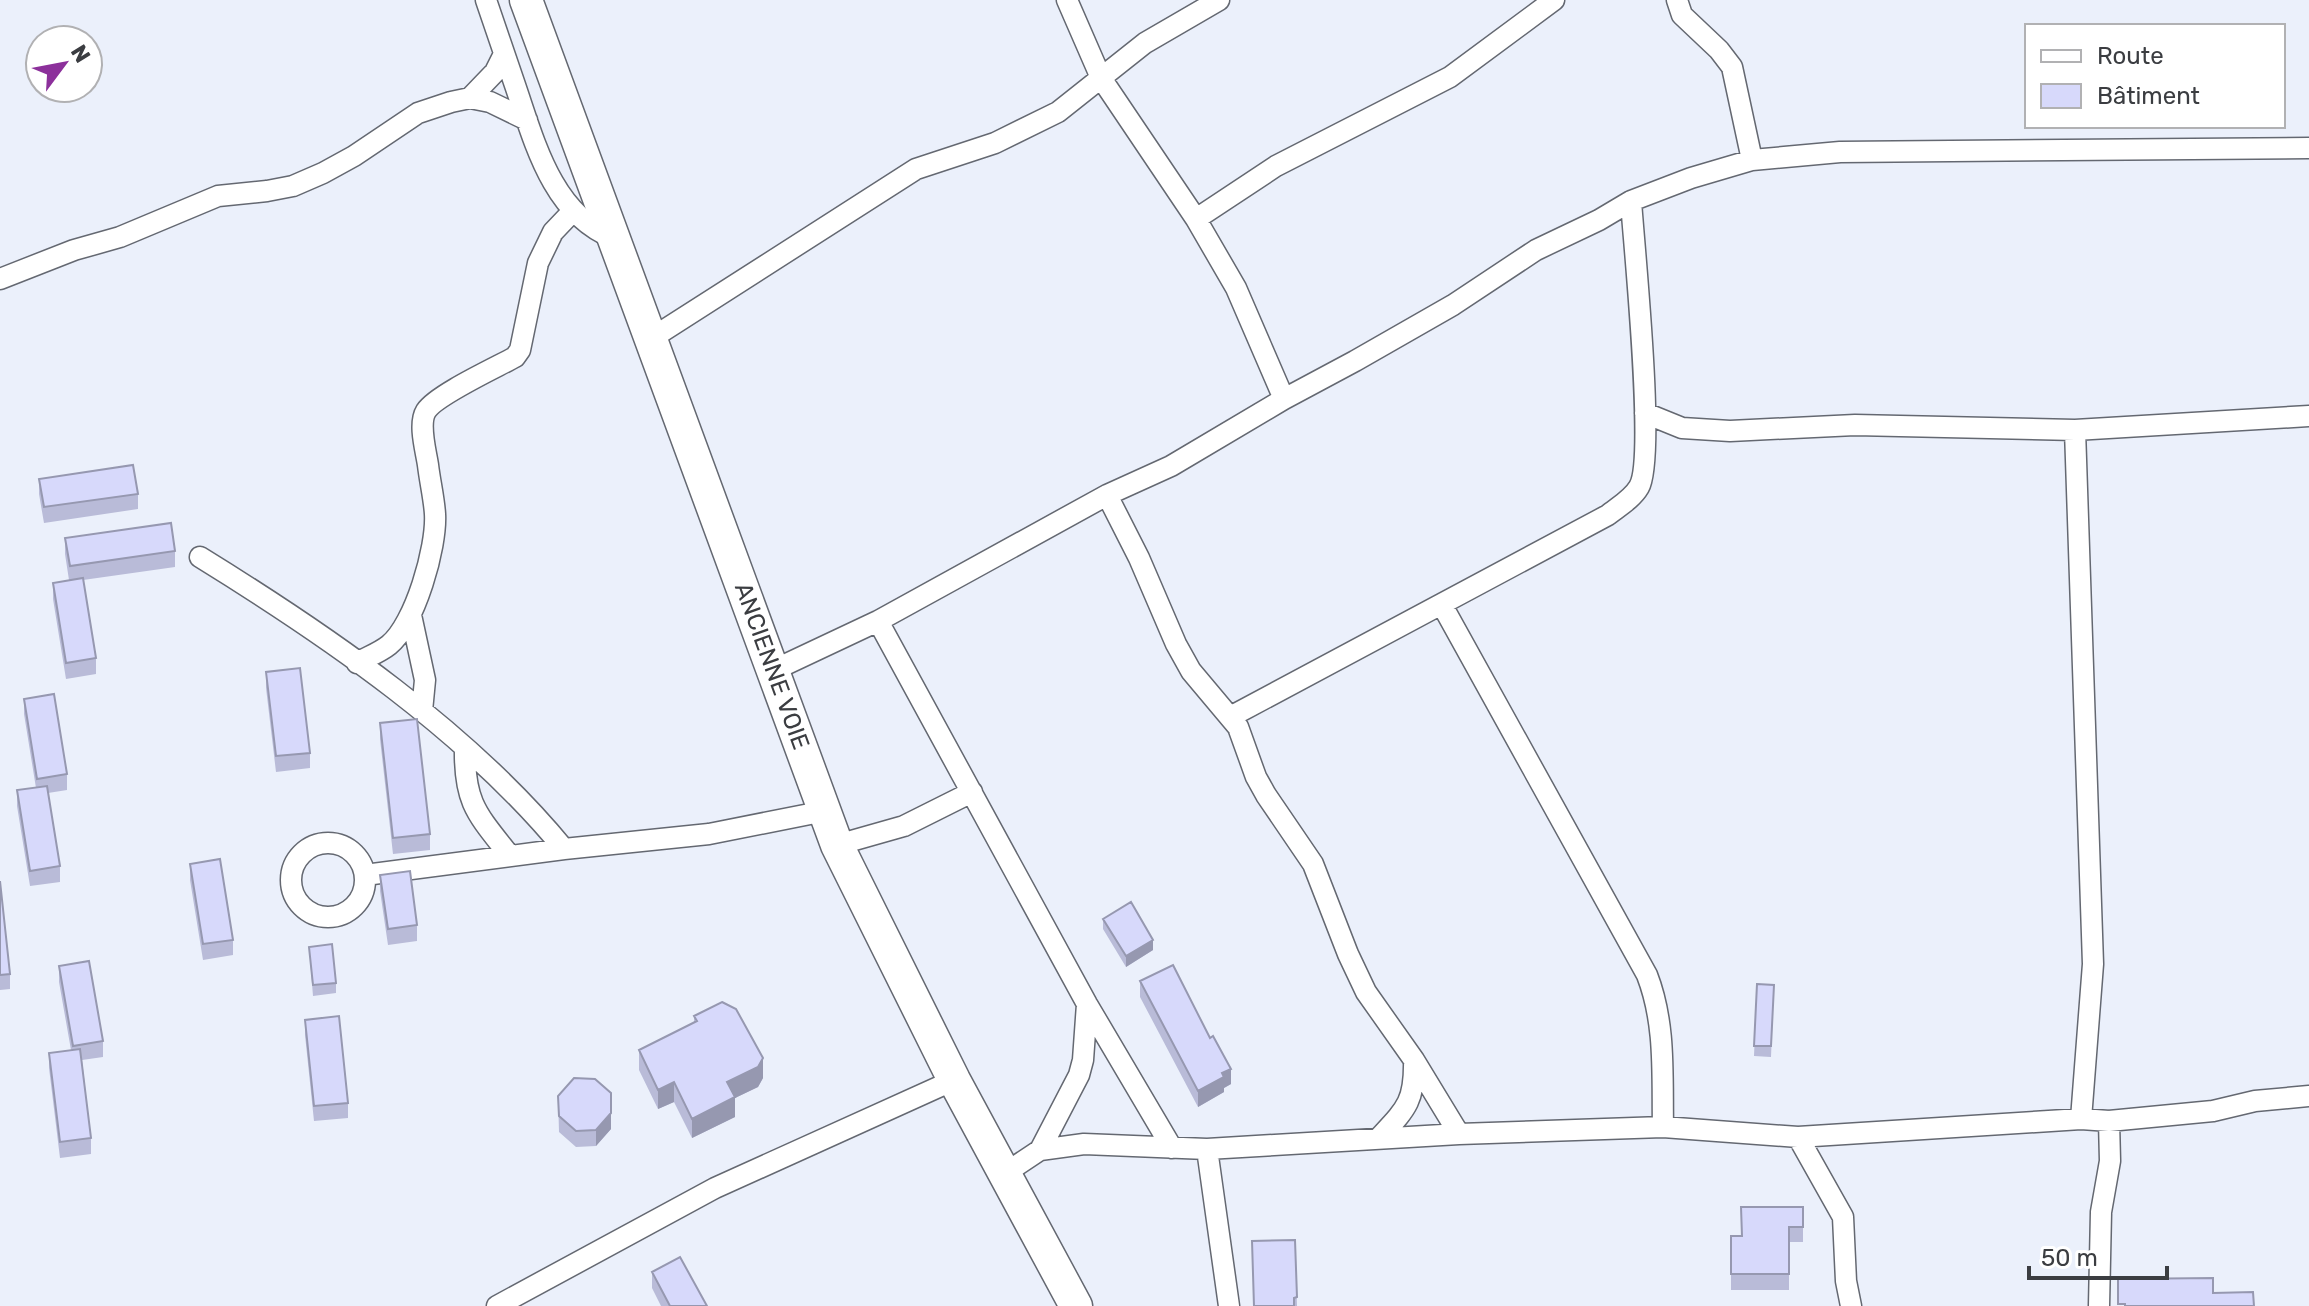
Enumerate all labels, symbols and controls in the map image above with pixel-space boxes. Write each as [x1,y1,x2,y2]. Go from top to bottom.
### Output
north arrow [24,24,104,104]
legend [2025,24,2285,128]
text: N [65,40,96,68]
text: Route [2097,42,2164,70]
text: Bâtiment [2097,82,2200,110]
street label: ANCIENNE VOIE [729,579,815,753]
scale bar [2029,1230,2167,1280]
text: 50 m [2041,1244,2098,1272]

